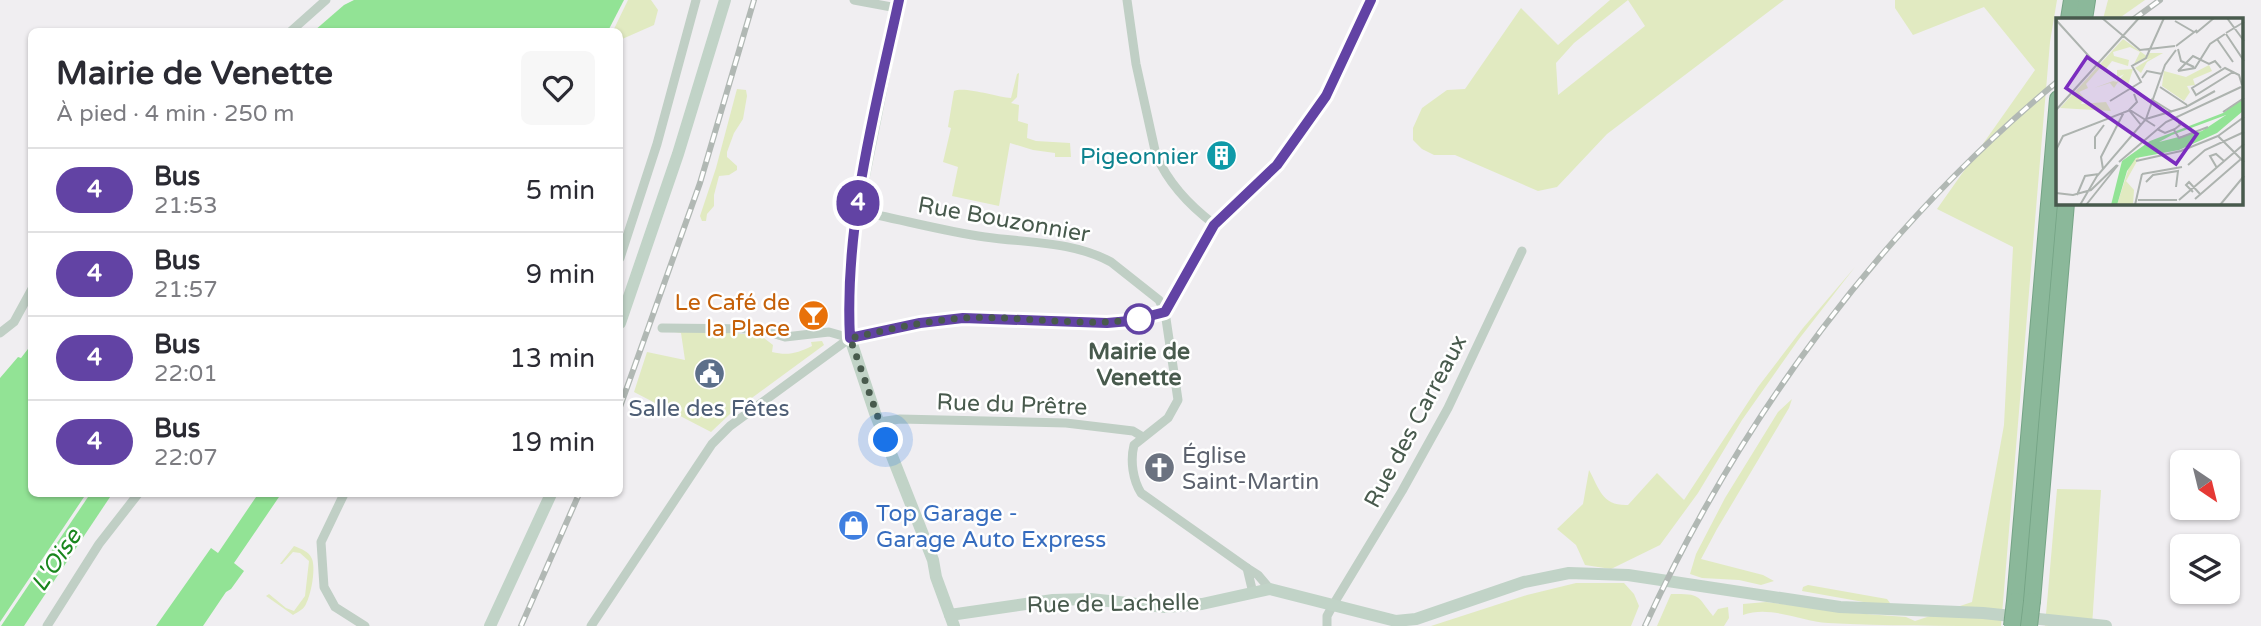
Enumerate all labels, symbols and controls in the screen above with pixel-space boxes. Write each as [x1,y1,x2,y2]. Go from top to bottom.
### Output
inset map [2056,18,2244,205]
button: heart [521,51,595,125]
text: Mairie de Venette [56,54,333,93]
text: À pied · 4 min · 250 m [56,100,295,128]
building icon: Pigeonnier [1204,139,1238,173]
place label: Pigeonnier [1080,143,1198,171]
text: Bus [154,161,200,192]
text: 4 [87,175,102,204]
text: 5 min [526,175,595,206]
line badge: 4 [835,180,881,226]
text: 4 [850,188,866,217]
street label: Rue Bouzonnier [916,191,1092,249]
text: 21:53 [154,192,218,220]
text: Bus [154,245,200,276]
text: 4 [87,259,102,288]
text: 9 min [526,259,595,290]
text: 21:57 [154,276,218,304]
place label: Le Café de la Place [674,289,790,343]
bar icon: Le Café de la Place [796,298,830,332]
marker: Mairie de Venette [1124,304,1154,334]
text: Bus [154,329,200,360]
street label: Rue des Carreaux [1358,330,1473,513]
place label: Mairie de Venette [1088,338,1190,392]
text: 4 [87,343,102,372]
text: 13 min [509,343,595,374]
public building icon: Salle des Fêtes [692,357,726,391]
text: 22:01 [154,360,218,388]
street label: Rue du Prêtre [936,388,1088,422]
place label: Salle des Fêtes [629,395,789,423]
text: Bus [154,413,200,444]
your location [868,422,903,457]
text: 4 [87,427,102,456]
text: 19 min [509,427,595,458]
place label: Église Saint-Martin [1182,442,1319,496]
text: 22:07 [154,444,218,472]
north arrow [2170,450,2240,520]
map controls [2170,450,2240,604]
church icon: Église Saint-Martin [1142,451,1176,485]
place label: Top Garage - Garage Auto Express [876,500,1106,554]
shop icon: Top Garage - Garage Auto Express [836,509,870,543]
water label: L'Oise [25,522,89,597]
button: layers [2170,534,2240,604]
street label: Rue de Lachelle [1026,588,1200,620]

